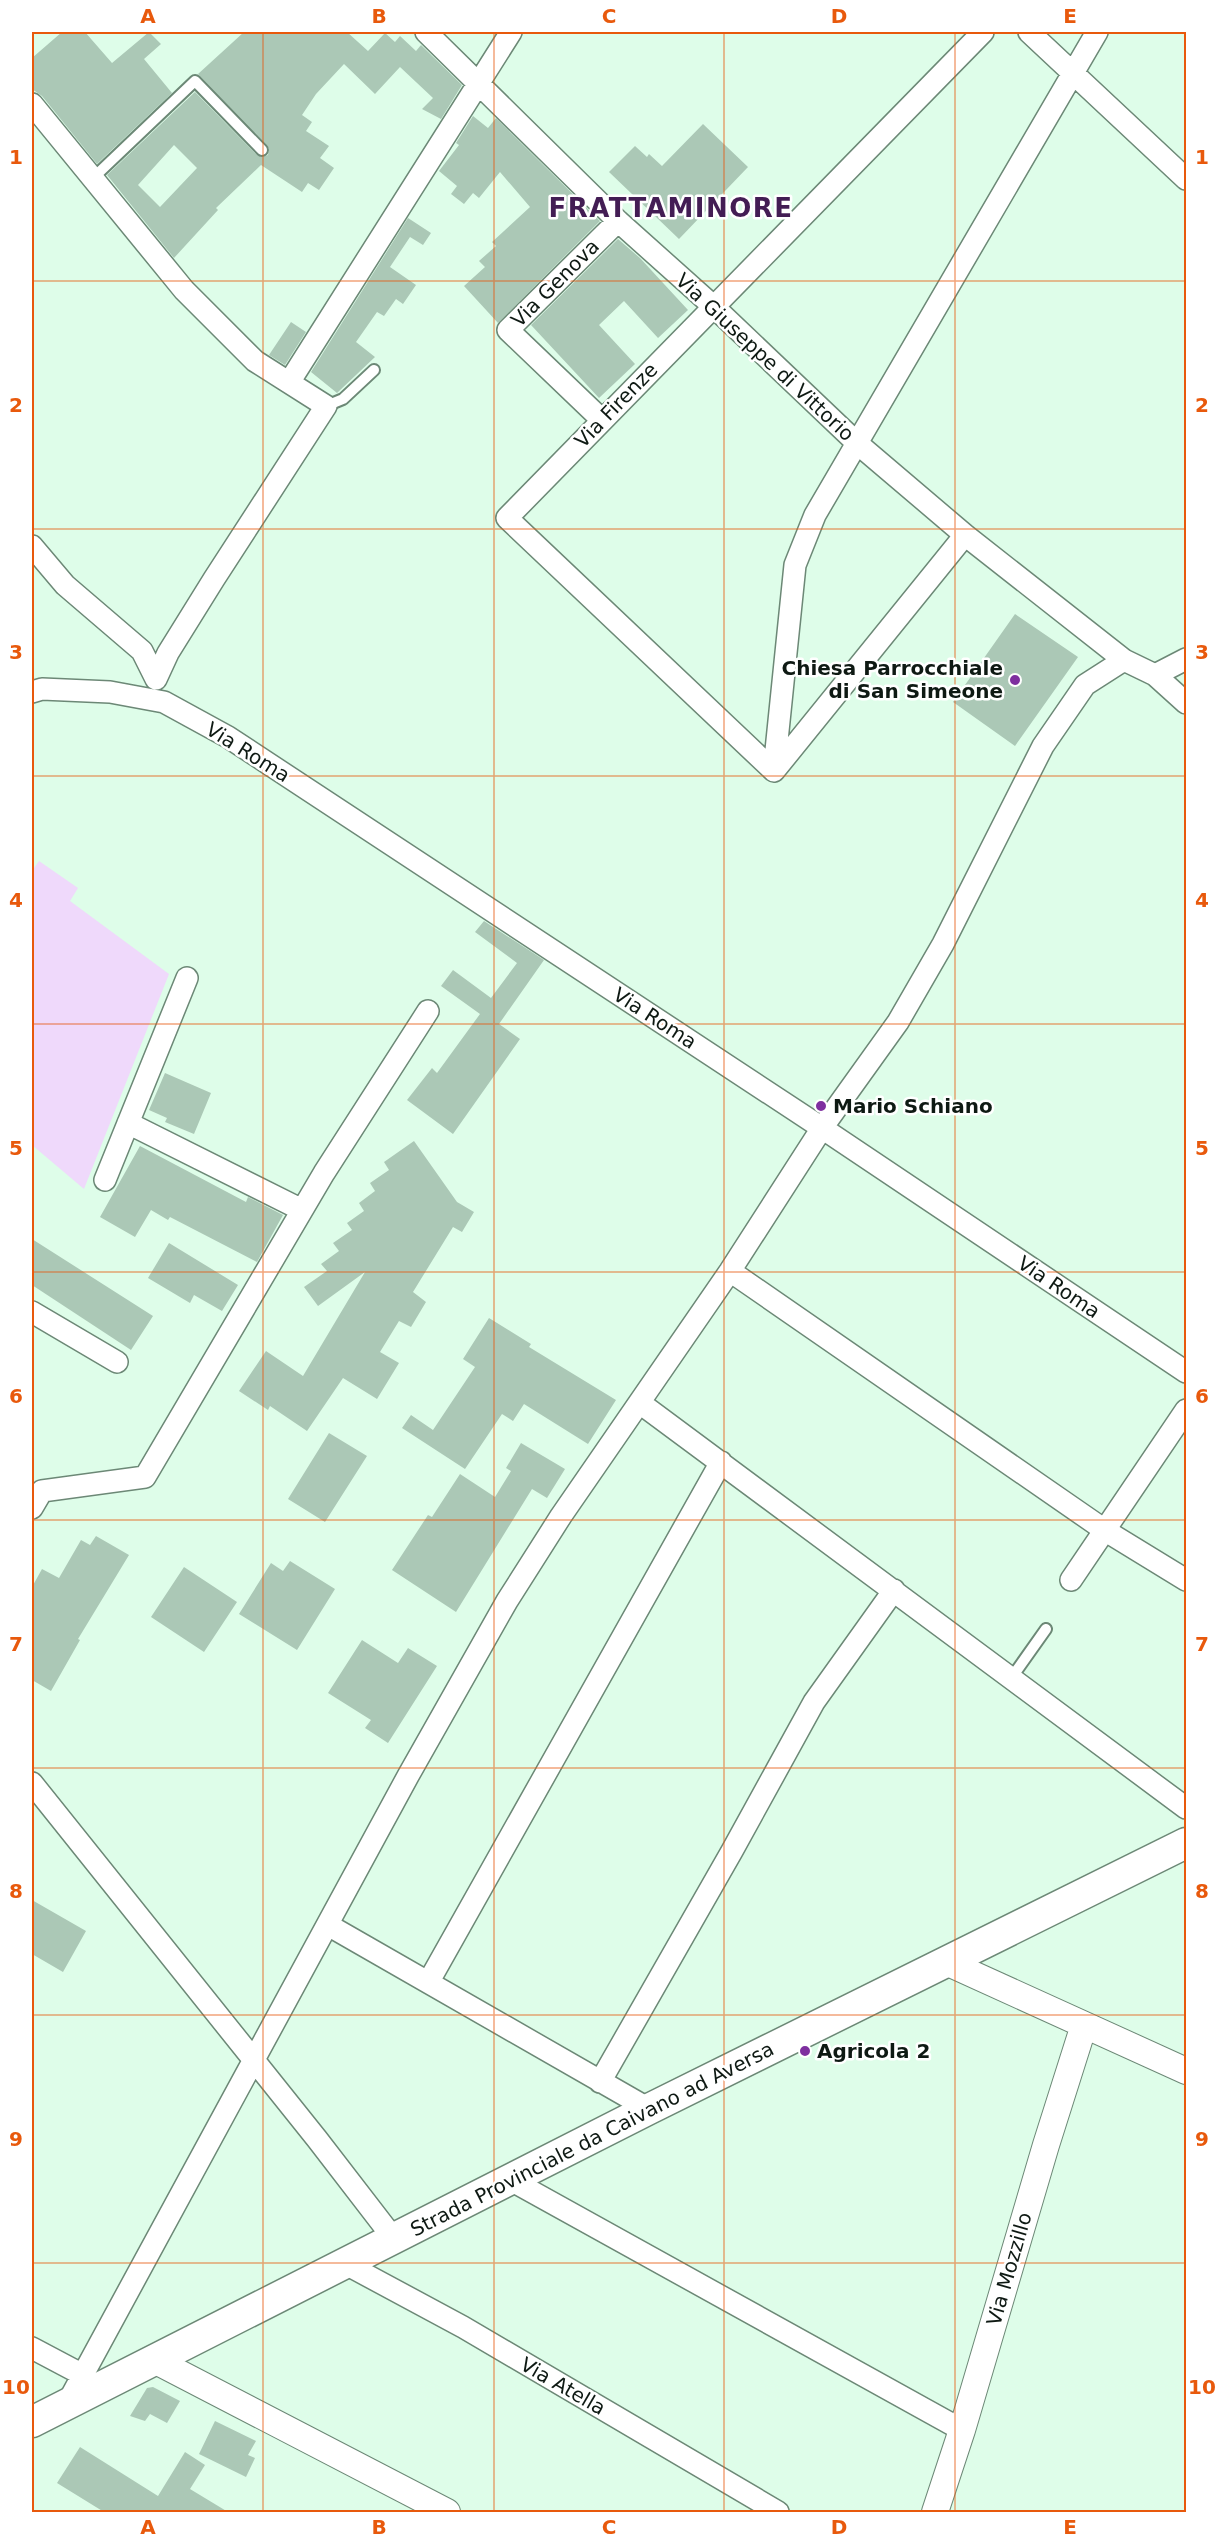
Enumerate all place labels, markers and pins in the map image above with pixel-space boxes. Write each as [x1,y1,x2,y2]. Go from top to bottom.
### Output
place label: Chiesa Parrocchiale di San Simeone [781,656,1003,703]
marker: Chiesa Parrocchiale di San Simeone [1008,673,1022,687]
place label: Mario Schiano [833,1094,993,1118]
marker: Mario Schiano [814,1099,828,1113]
place label: Agricola 2 [817,2039,930,2063]
marker: Agricola 2 [798,2044,812,2058]

